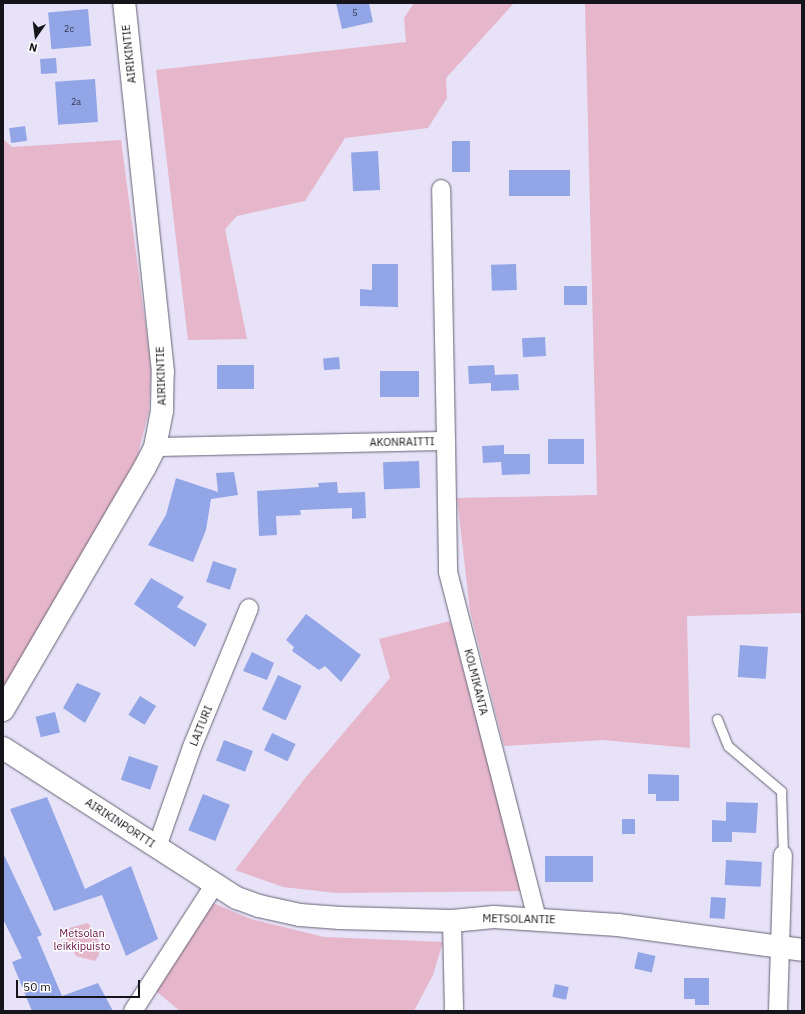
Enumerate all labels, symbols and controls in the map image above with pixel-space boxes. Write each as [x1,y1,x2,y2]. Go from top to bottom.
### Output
house number: 5 [352,8,358,18]
north arrow [16,16,56,56]
house number: 2c [64,24,74,34]
street label: AIRIKINTIE [119,24,139,84]
text: N [28,40,39,55]
house number: 2a [71,97,81,107]
street label: AIRIKINTIE [153,346,169,406]
street label: AKONRAITTI [369,435,435,449]
street label: KOLMIKANTA [461,648,491,716]
street label: LAITURI [187,704,215,748]
street label: AIRIKINPORTTI [83,796,157,850]
street label: METSOLANTIE [482,912,556,926]
park label: Metsolan leikkipuisto [54,927,110,953]
scale bar [18,972,142,998]
text: 50 m [23,979,51,994]

